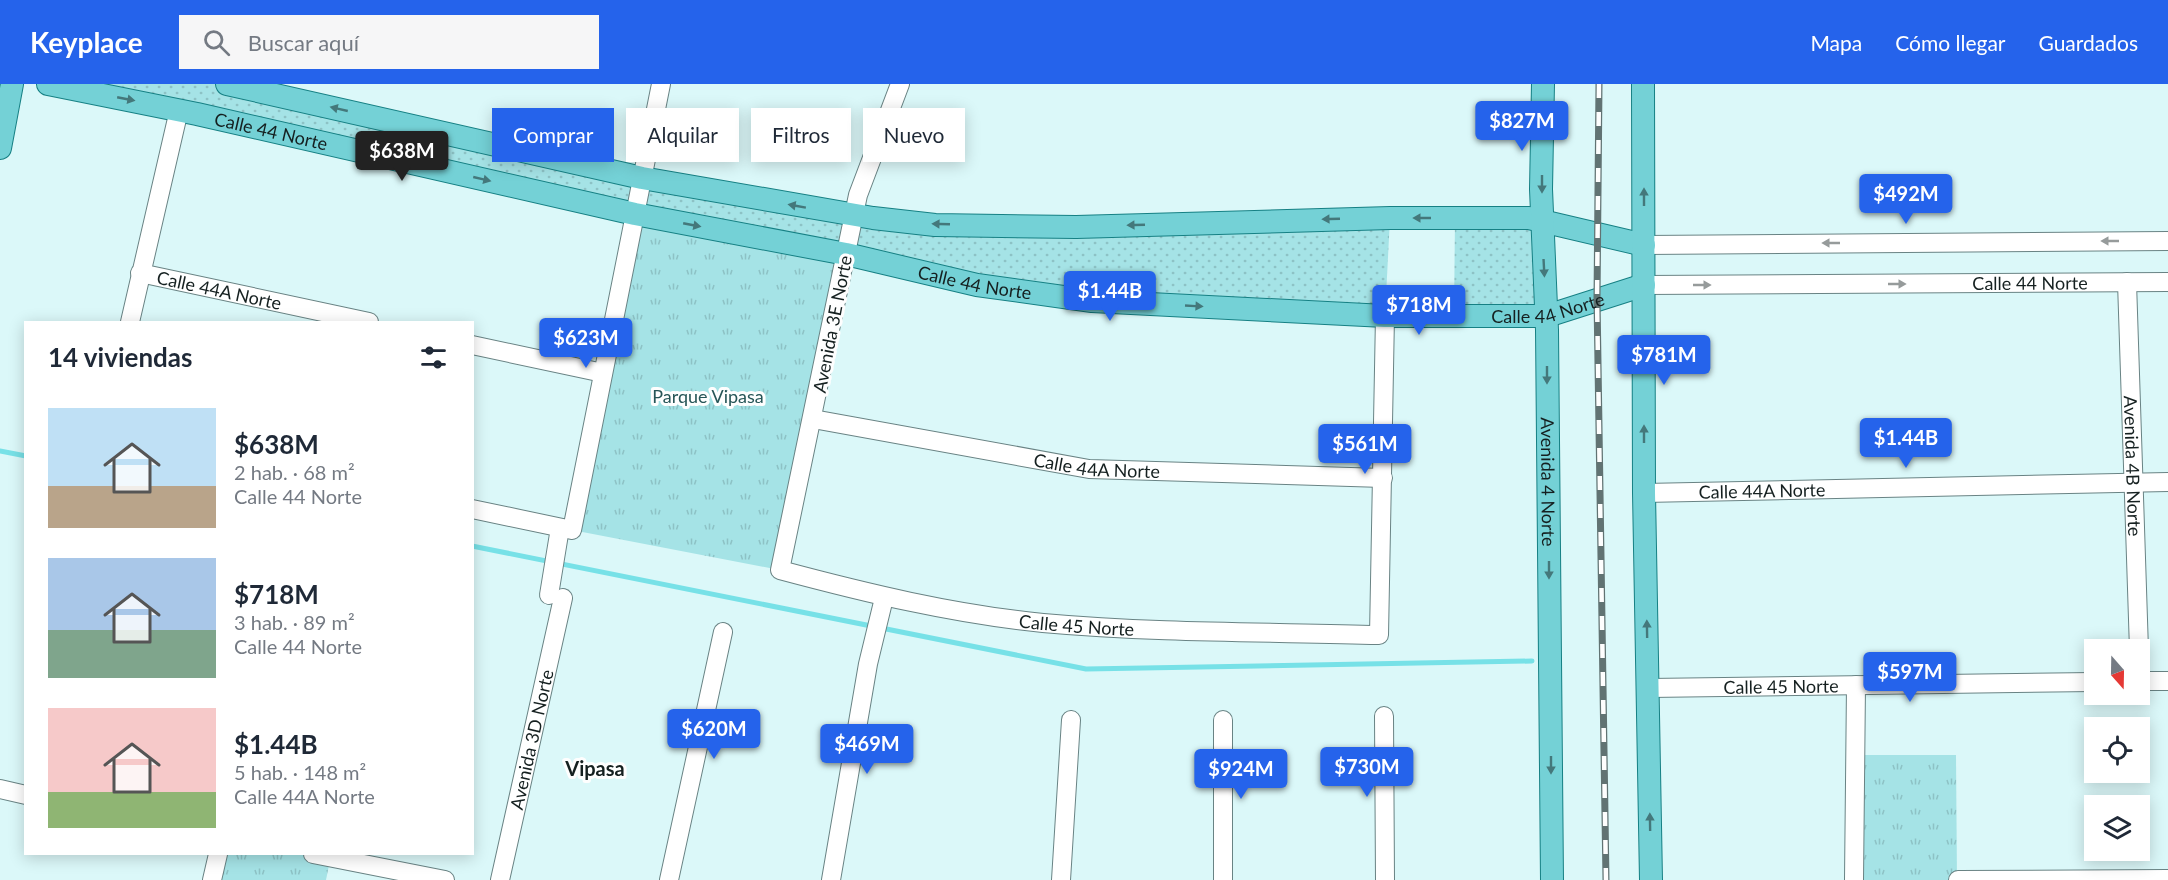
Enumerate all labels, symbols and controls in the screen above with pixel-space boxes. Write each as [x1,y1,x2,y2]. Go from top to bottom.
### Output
search box [179,15,599,69]
text: Keyplace [30,25,143,59]
icon: search [200,26,233,59]
text: Buscar aquí [248,29,359,56]
text: Mapa [1810,30,1862,55]
text: Cómo llegar [1895,30,2006,55]
text: Guardados [2039,30,2138,55]
one-way arrow [116,95,135,104]
pin: $827M [1480,101,1564,152]
one-way arrow [330,104,348,114]
street label: Calle 44 Norte [212,107,330,154]
chip: Comprar [492,108,614,162]
chip: Alquilar [626,108,739,162]
chip: Filtros [751,108,851,162]
chip: Nuevo [863,108,965,162]
text: $827M [1489,108,1555,132]
pin: $638M [360,131,444,182]
text: $638M [369,138,435,162]
pin: $492M [1864,174,1948,225]
one-way arrow [473,175,491,185]
one-way arrow [1537,175,1547,194]
text: $492M [1873,181,1939,205]
one-way arrow [1639,188,1649,207]
one-way arrow [787,201,806,210]
one-way arrow [1413,213,1432,223]
one-way arrow [1322,214,1341,224]
one-way arrow [932,220,951,229]
one-way arrow [1127,220,1146,230]
one-way arrow [683,221,702,230]
one-way arrow [2100,236,2119,246]
one-way arrow [1821,238,1840,248]
street label: Avenida 3E Norte [808,253,856,395]
one-way arrow [1540,259,1549,278]
street label: Calle 44 Norte [916,260,1033,303]
street label: Calle 44A Norte [155,266,284,314]
pin: $1.44B [1061,271,1159,322]
street label: Calle 44 Norte [1972,271,2088,294]
text: $1.44B [1078,278,1142,302]
one-way arrow [1888,279,1907,289]
one-way arrow [1693,280,1712,290]
pin: $718M [1377,285,1461,336]
street label: Calle 44 Norte [1491,287,1607,327]
text: $718M [1386,292,1452,316]
one-way arrow [1184,302,1203,311]
pin: $623M [544,318,628,369]
text: $623M [553,325,619,349]
pin: $781M [1622,335,1706,386]
text: 14 viviendas [48,341,192,373]
icon: filters [417,341,450,374]
text: $781M [1631,342,1697,366]
one-way arrow [1543,365,1552,384]
park label: Parque Vipasa [652,385,764,407]
street label: Avenida 4B Norte [2120,395,2146,537]
street label: Avenida 4 Norte [1537,417,1560,547]
pin: $1.44B [1857,418,1955,469]
pin: $561M [1323,424,1407,475]
one-way arrow [1639,425,1649,444]
text: $1.44B [1874,425,1938,449]
text: $638M [234,428,319,460]
text: $561M [1332,431,1398,455]
icon: home [96,432,168,504]
street label: Calle 44A Norte [1032,448,1160,482]
text: 2 hab. · 68 m² [234,460,355,484]
street label: Calle 44A Norte [1698,478,1826,503]
text: Calle 44 Norte [234,484,362,508]
one-way arrow [1544,560,1554,579]
text: $718M [234,578,319,610]
icon: home [96,582,168,654]
street label: Calle 45 Norte [1018,609,1135,640]
text: 3 hab. · 89 m² [234,610,355,634]
one-way arrow [1642,620,1652,639]
text: Calle 44 Norte [234,634,362,658]
north arrow [2084,639,2150,705]
map controls [2084,639,2150,861]
pin: $597M [1868,652,1952,703]
text: $597M [1877,659,1943,683]
street label: Avenida 3D Norte [505,667,558,812]
street label: Calle 45 Norte [1723,674,1839,698]
pin: $620M [672,709,756,760]
text: $620M [681,716,747,740]
button: locate [2084,717,2150,783]
pin: $469M [825,724,909,775]
text: $1.44B [234,728,318,760]
text: $469M [834,731,900,755]
icon: home [96,732,168,804]
pin: $730M [1325,747,1409,798]
pin: $924M [1199,749,1283,800]
text: $730M [1334,754,1400,778]
one-way arrow [1546,755,1556,774]
district label: Vipasa [564,756,625,780]
text: $924M [1208,756,1274,780]
text: 5 hab. · 148 m² [234,760,366,784]
text: Calle 44A Norte [234,784,375,808]
button: layers [2084,795,2150,861]
one-way arrow [1645,812,1655,831]

